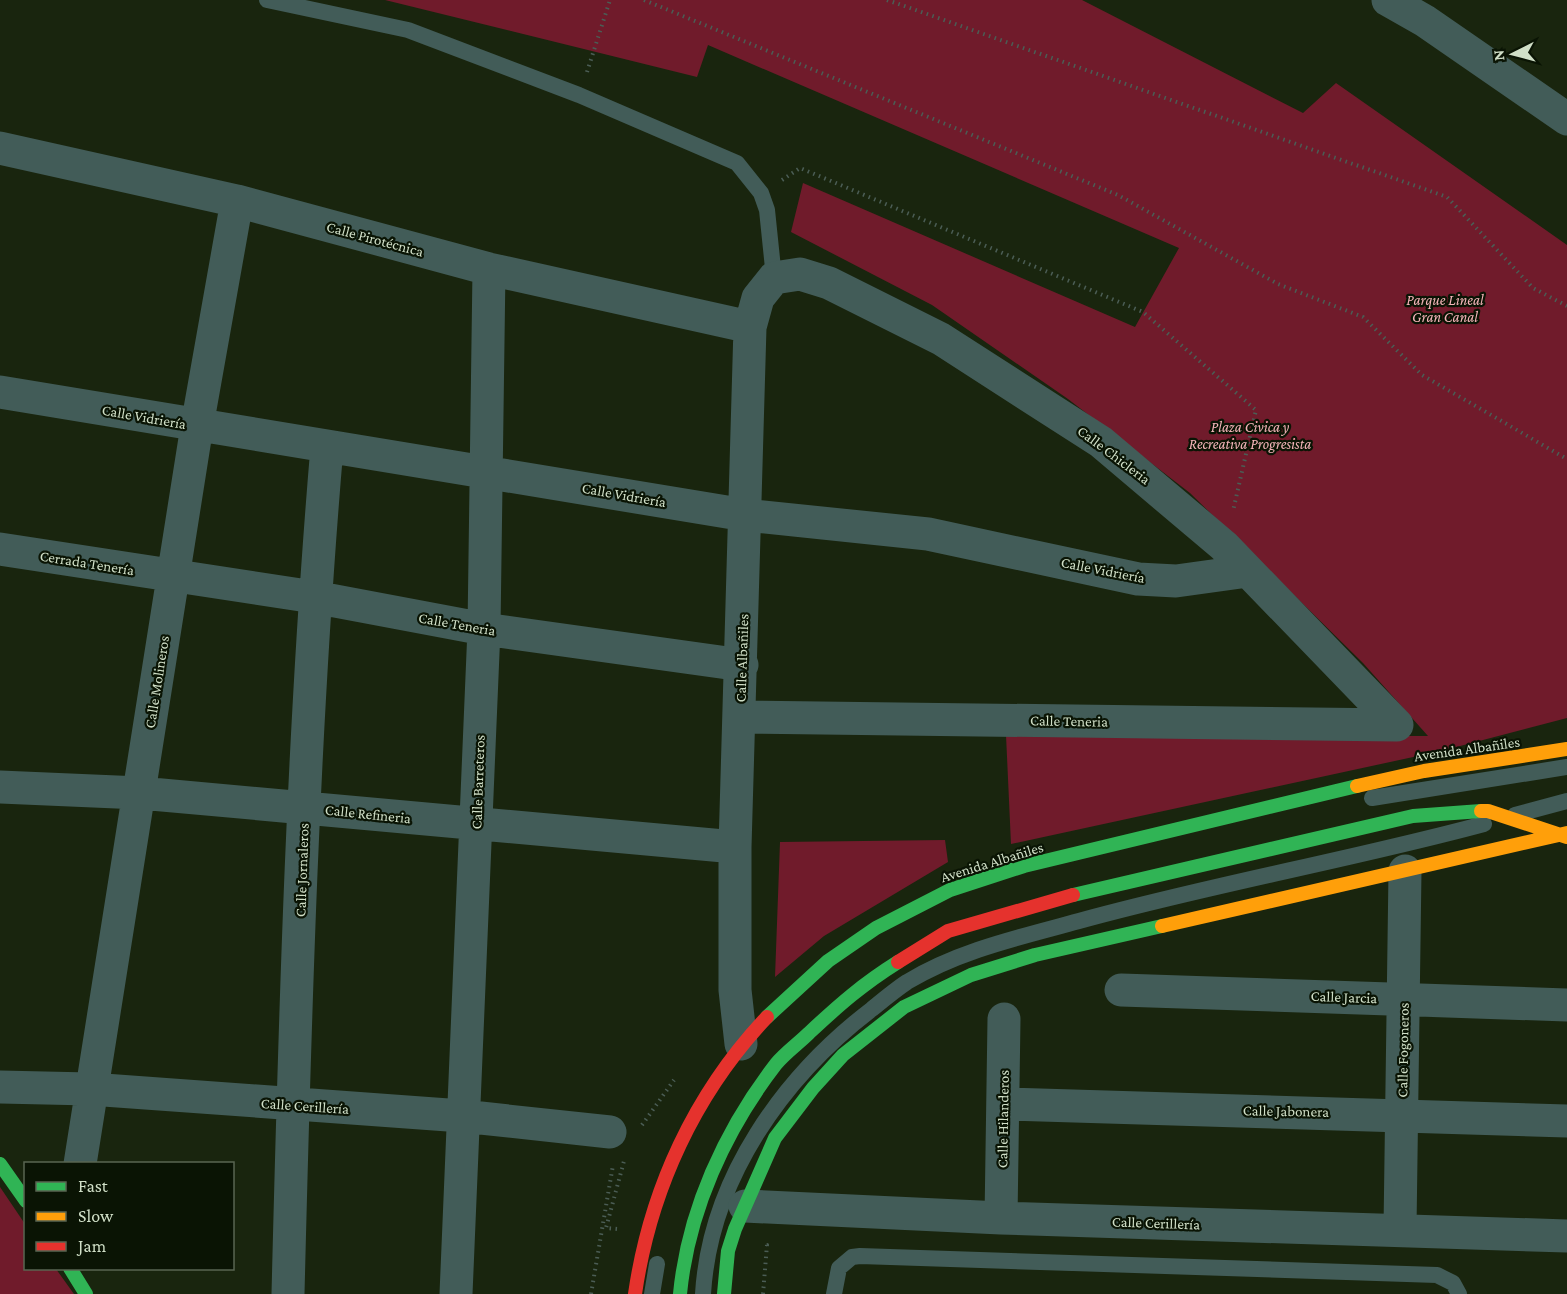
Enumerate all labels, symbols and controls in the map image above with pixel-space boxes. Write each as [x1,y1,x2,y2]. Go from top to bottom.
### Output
north arrow [1483,24,1543,84]
text: N [1490,49,1508,62]
street label: Calle Pirotécnica [325,218,425,260]
park label: Parque Lineal Gran Canal [1406,292,1484,325]
street label: Calle Vidriería [101,402,187,432]
park label: Plaza Civica y Recreativa Progresista [1189,419,1311,453]
street label: Calle Chicleria [1075,423,1153,488]
street label: Calle Vidriería [581,480,667,510]
street label: Cerrada Tenería [39,548,135,578]
street label: Calle Vidriería [1060,554,1146,586]
street label: Calle Teneria [417,609,497,639]
street label: Calle Albañiles [732,613,752,703]
street label: Calle Molineros [142,634,172,730]
street label: Calle Teneria [1030,712,1108,730]
street label: Calle Barreteros [468,734,488,830]
street label: Avenida Albañiles [1413,734,1521,764]
street label: Calle Refineria [324,802,412,826]
street label: Calle Jornaleros [292,823,313,917]
street label: Avenida Albañiles [939,839,1045,885]
street label: Calle Jarcia [1310,988,1378,1007]
street label: Calle Fogoneros [1394,1002,1413,1098]
street label: Calle Hilanderos [994,1069,1012,1168]
street label: Calle Cerillería [260,1095,350,1117]
street label: Calle Jabonera [1243,1102,1329,1121]
legend [24,1162,234,1270]
text: Fast [78,1176,109,1196]
text: Slow [78,1206,114,1226]
street label: Calle Cerillería [1112,1213,1200,1233]
text: Jam [76,1236,107,1256]

